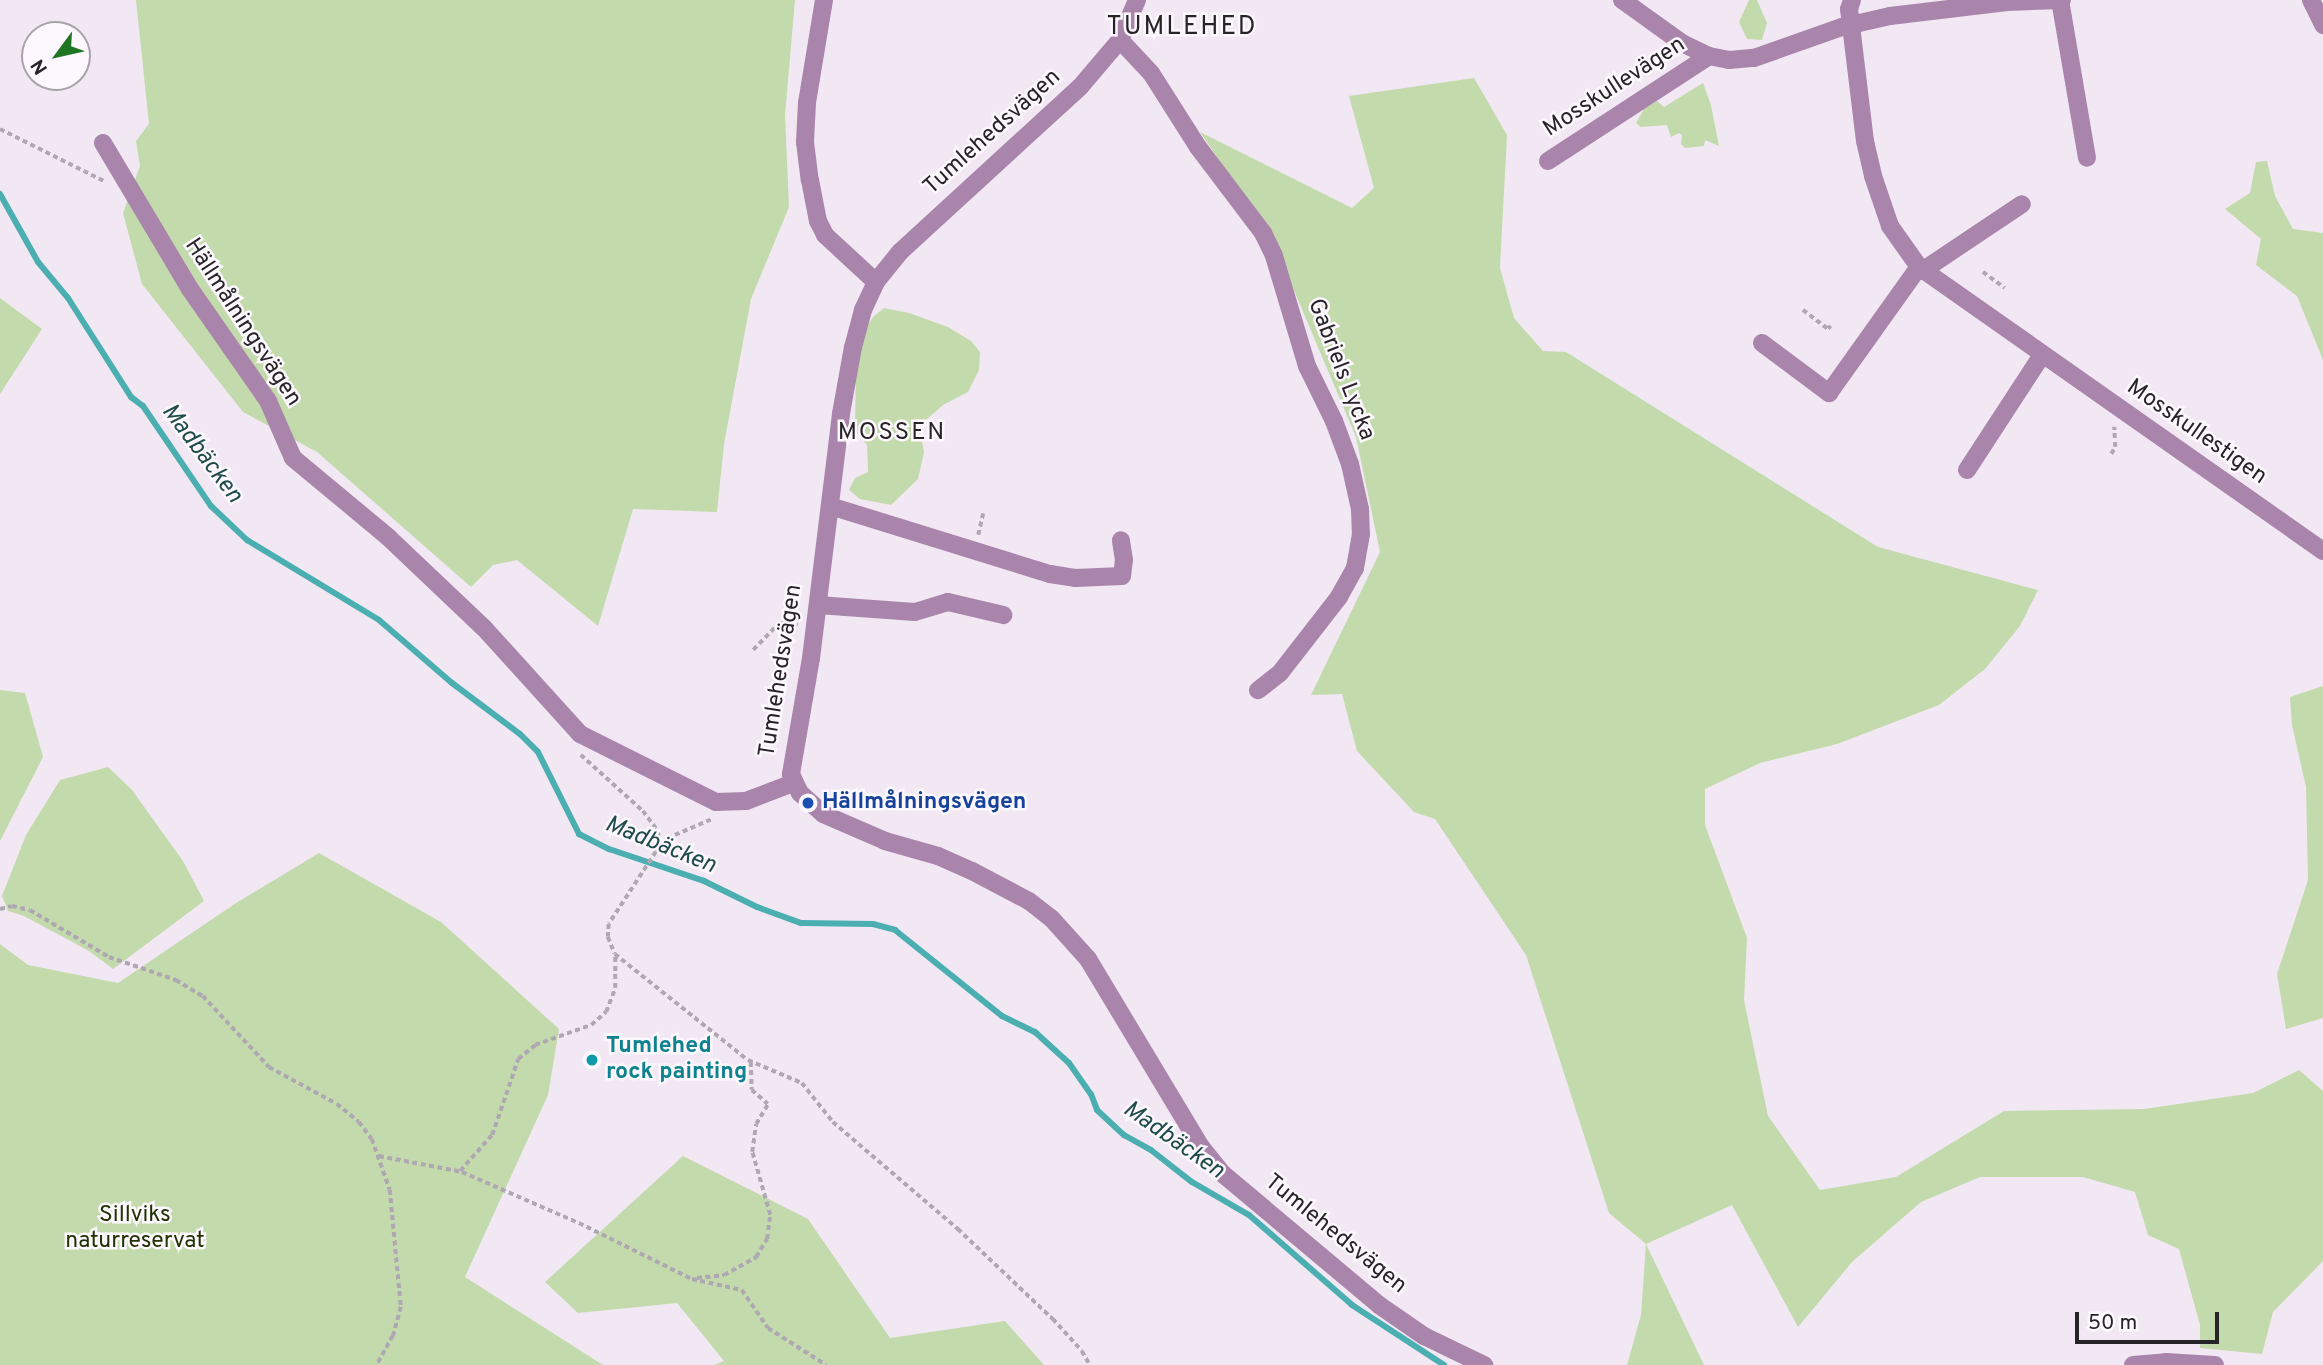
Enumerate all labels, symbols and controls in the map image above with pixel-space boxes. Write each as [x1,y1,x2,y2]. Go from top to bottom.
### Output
district label: TUMLEHED [1107,12,1257,44]
north arrow [21,21,91,91]
street label: Mosskullevägen [1539,32,1691,144]
text: N [26,54,54,79]
street label: Tumlehedsvägen [919,64,1067,202]
street label: Hällmålningsvägen [177,234,307,412]
street label: Gabriels Lycka [1300,295,1380,445]
street label: Mosskullestigen [2121,374,2271,492]
water label: Madbäcken [154,399,248,509]
district label: MOSSEN [838,420,946,448]
street label: Tumlehedsvägen [755,583,809,759]
place label: Hällmålningsvägen [822,789,1026,817]
marker: Hällmålningsvägen [800,795,816,811]
water label: Madbäcken [600,811,720,881]
place label: Tumlehed rock painting [606,1033,747,1087]
marker: Tumlehed rock painting [584,1052,600,1068]
water label: Madbäcken [1117,1096,1229,1186]
street label: Tumlehedsvägen [1258,1169,1412,1301]
park label: Sillviks naturreservat [65,1202,205,1256]
scale bar [2078,1298,2222,1342]
text: 50 m [2088,1310,2137,1337]

